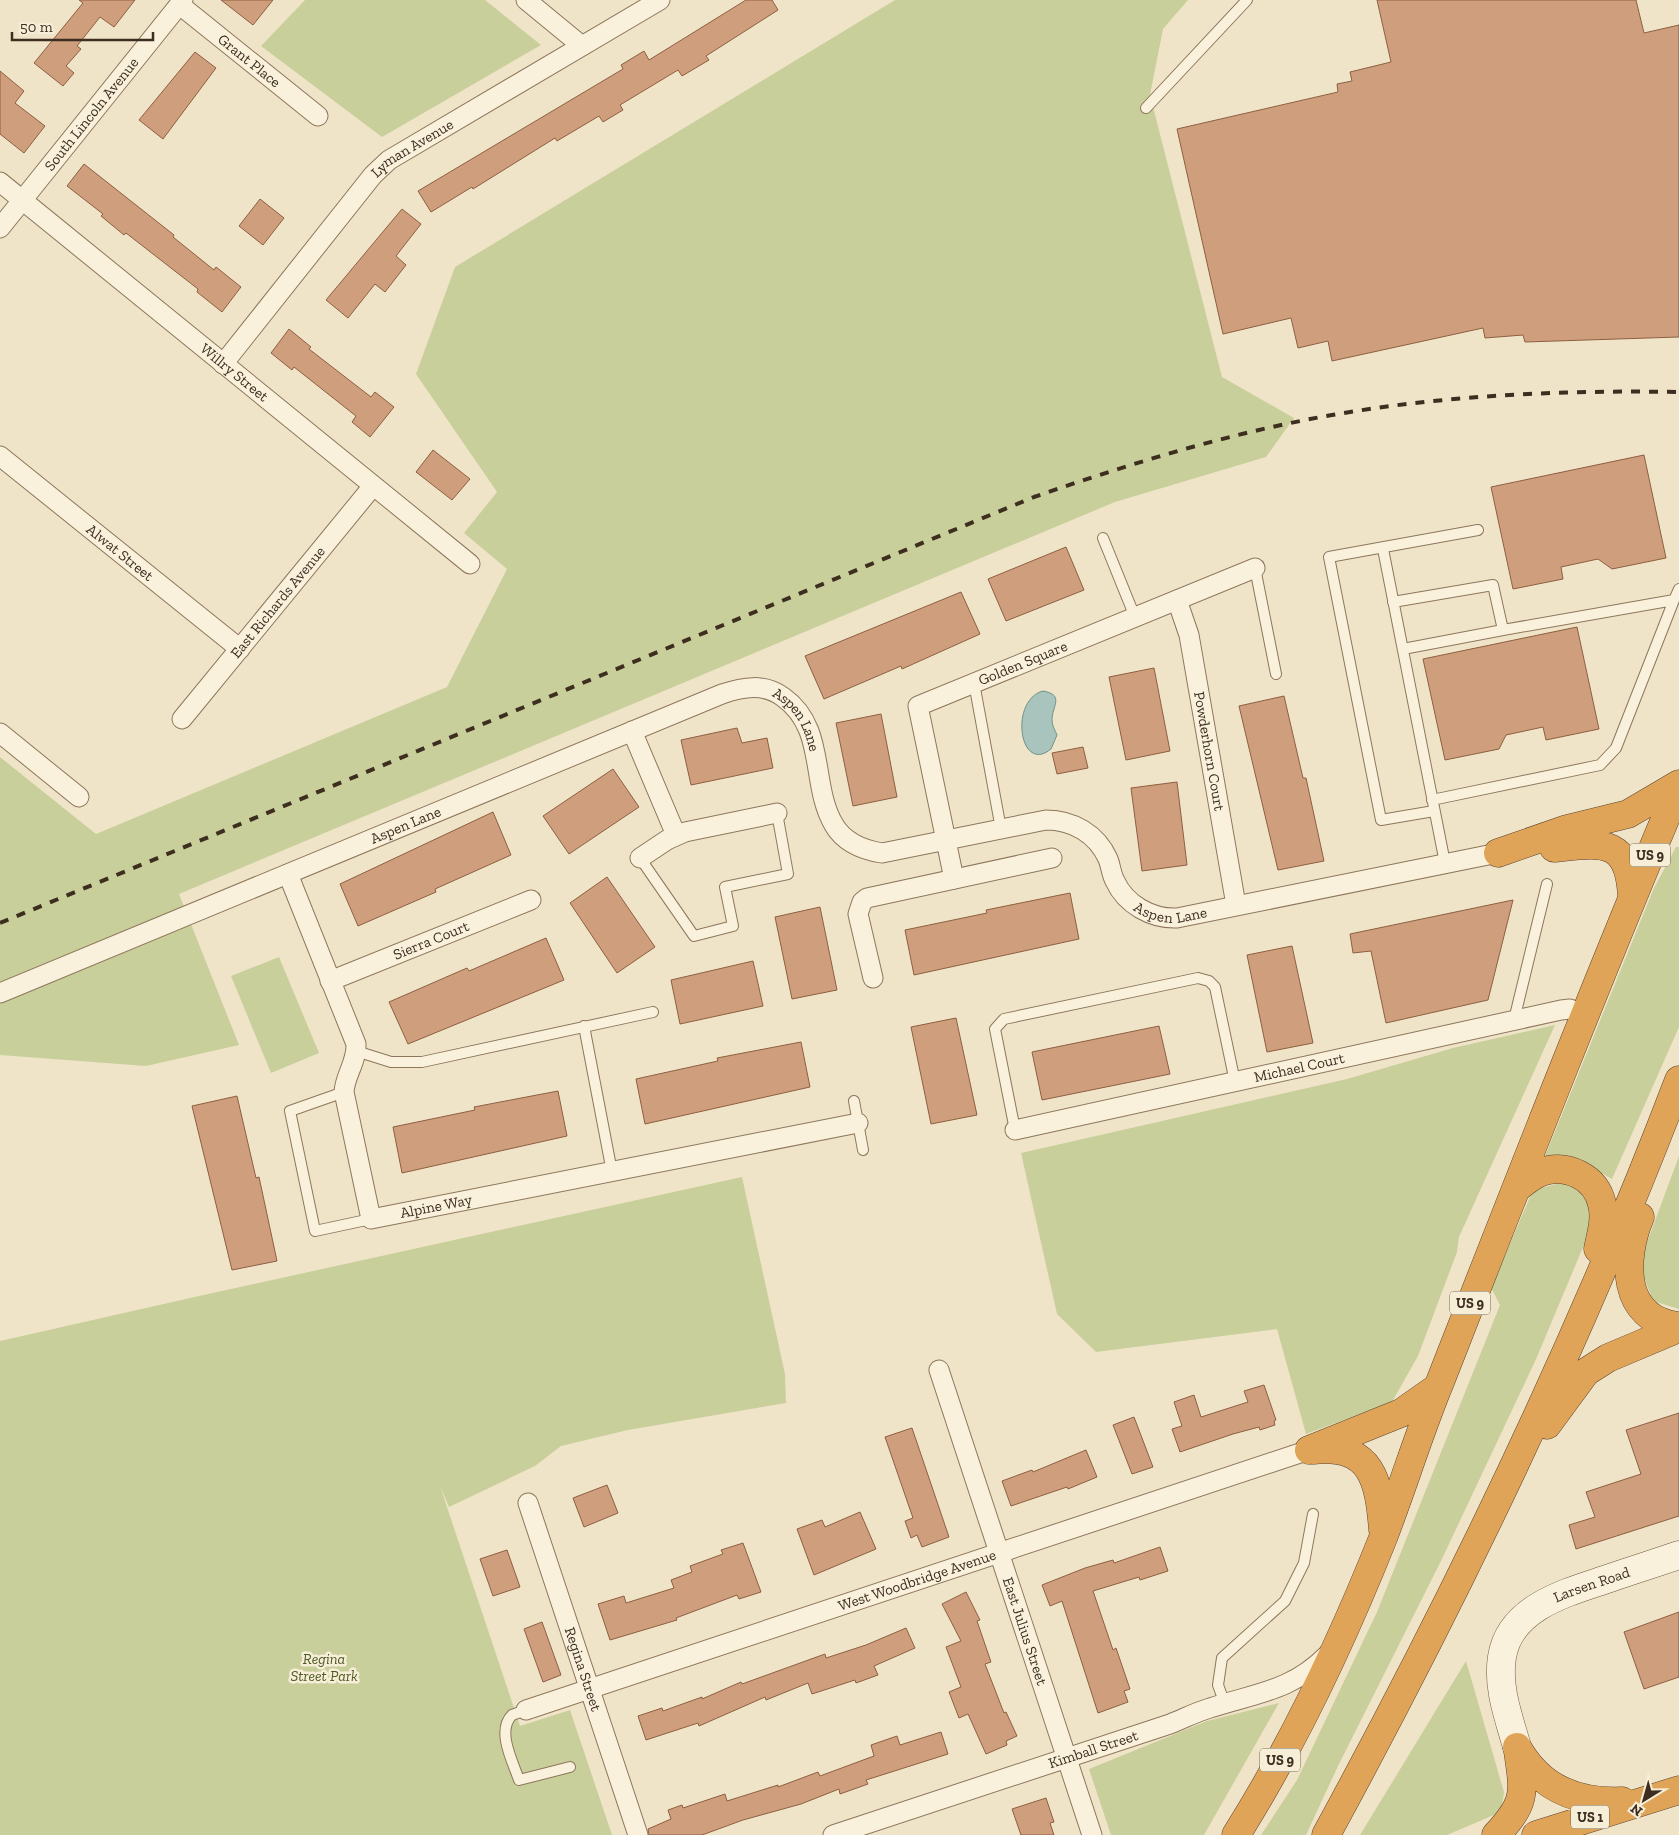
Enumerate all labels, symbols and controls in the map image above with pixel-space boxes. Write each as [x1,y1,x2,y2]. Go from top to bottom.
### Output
scale bar [12,10,154,42]
text: 50 m [20,18,53,36]
street label: Grant Place [214,30,284,91]
street label: South Lincoln Avenue [40,54,142,174]
street label: Lyman Avenue [367,115,457,181]
street label: Willry Street [197,339,272,406]
street label: Alwat Street [83,520,157,585]
street label: East Richards Avenue [227,543,329,662]
street label: Golden Square [976,637,1070,689]
street label: Aspen Lane [769,684,823,753]
street label: Powderhorn Court [1190,690,1229,813]
street label: Aspen Lane [368,802,444,848]
road number: US 9 [1630,844,1670,866]
street label: Aspen Lane [1130,898,1209,927]
street label: Sierra Court [391,917,472,964]
street label: Michael Court [1252,1049,1347,1086]
street label: Alpine Way [399,1190,474,1222]
road number: US 9 [1450,1292,1490,1315]
street label: West Woodbridge Avenue [836,1546,998,1615]
street label: Larsen Road [1551,1563,1633,1606]
street label: East Julius Street [999,1575,1051,1688]
street label: Regina Street [561,1625,605,1714]
park label: Regina Street Park [290,1650,358,1685]
street label: Kimball Street [1046,1726,1141,1772]
road number: US 9 [1260,1748,1300,1772]
north arrow [1619,1775,1669,1825]
text: N [1627,1800,1646,1820]
road number: US 1 [1571,1805,1609,1828]

